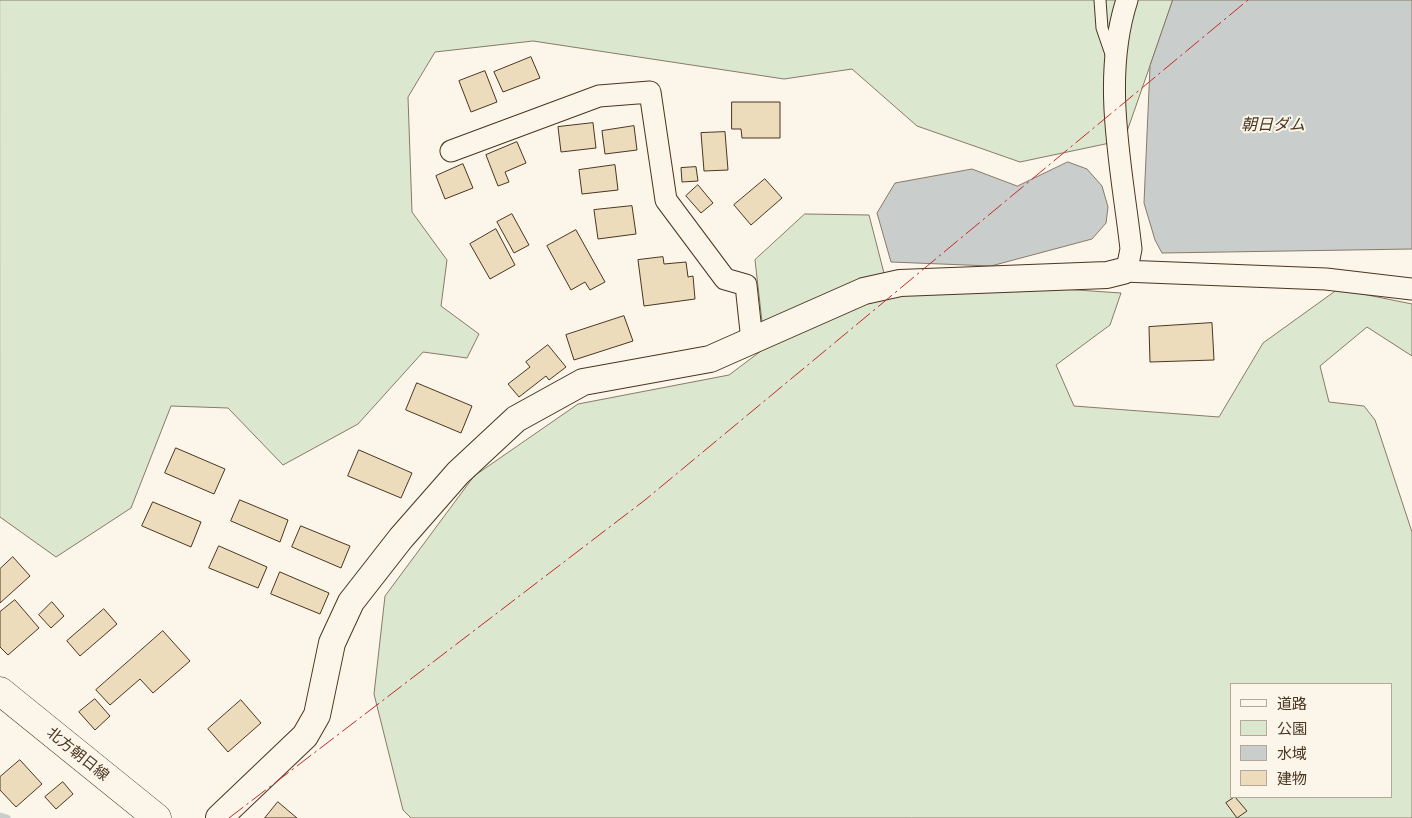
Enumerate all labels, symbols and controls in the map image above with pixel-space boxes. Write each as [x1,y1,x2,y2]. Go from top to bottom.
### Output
water label: 朝日ダム [1241,115,1305,135]
legend [1230,683,1392,798]
text: 道路 [1277,694,1307,712]
text: 公園 [1277,719,1307,737]
street label: 北方朝日線 [43,723,113,785]
text: 水域 [1277,744,1307,762]
text: 建物 [1277,769,1307,787]

